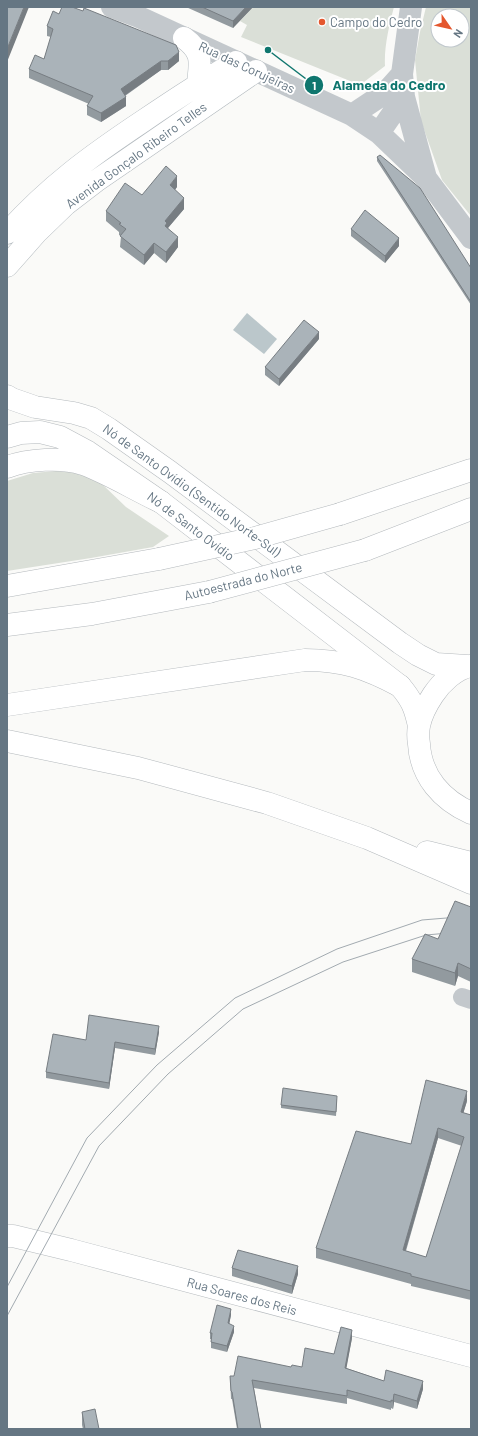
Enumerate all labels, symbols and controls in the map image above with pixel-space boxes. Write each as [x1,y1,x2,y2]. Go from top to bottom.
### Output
north arrow [430,8,470,48]
place label: Campo do Cedro [330,14,422,30]
marker: Campo do Cedro [317,17,327,27]
text: N [451,27,466,41]
street label: Rua das Corujeiras [196,38,298,96]
callout: Alameda do Cedro [304,72,453,98]
text: Alameda do Cedro [332,76,446,93]
text: 1 [312,78,316,92]
street label: Avenida Gonçalo Ribeiro Telles [62,98,210,212]
street label: Nó de Santo Ovídio (Sentido Norte-Sul) [100,420,284,560]
street label: Nó de Santo Ovídio [144,488,238,564]
street label: Autoestrada do Norte [182,559,304,603]
street label: Rua Soares dos Reis [185,1274,299,1318]

